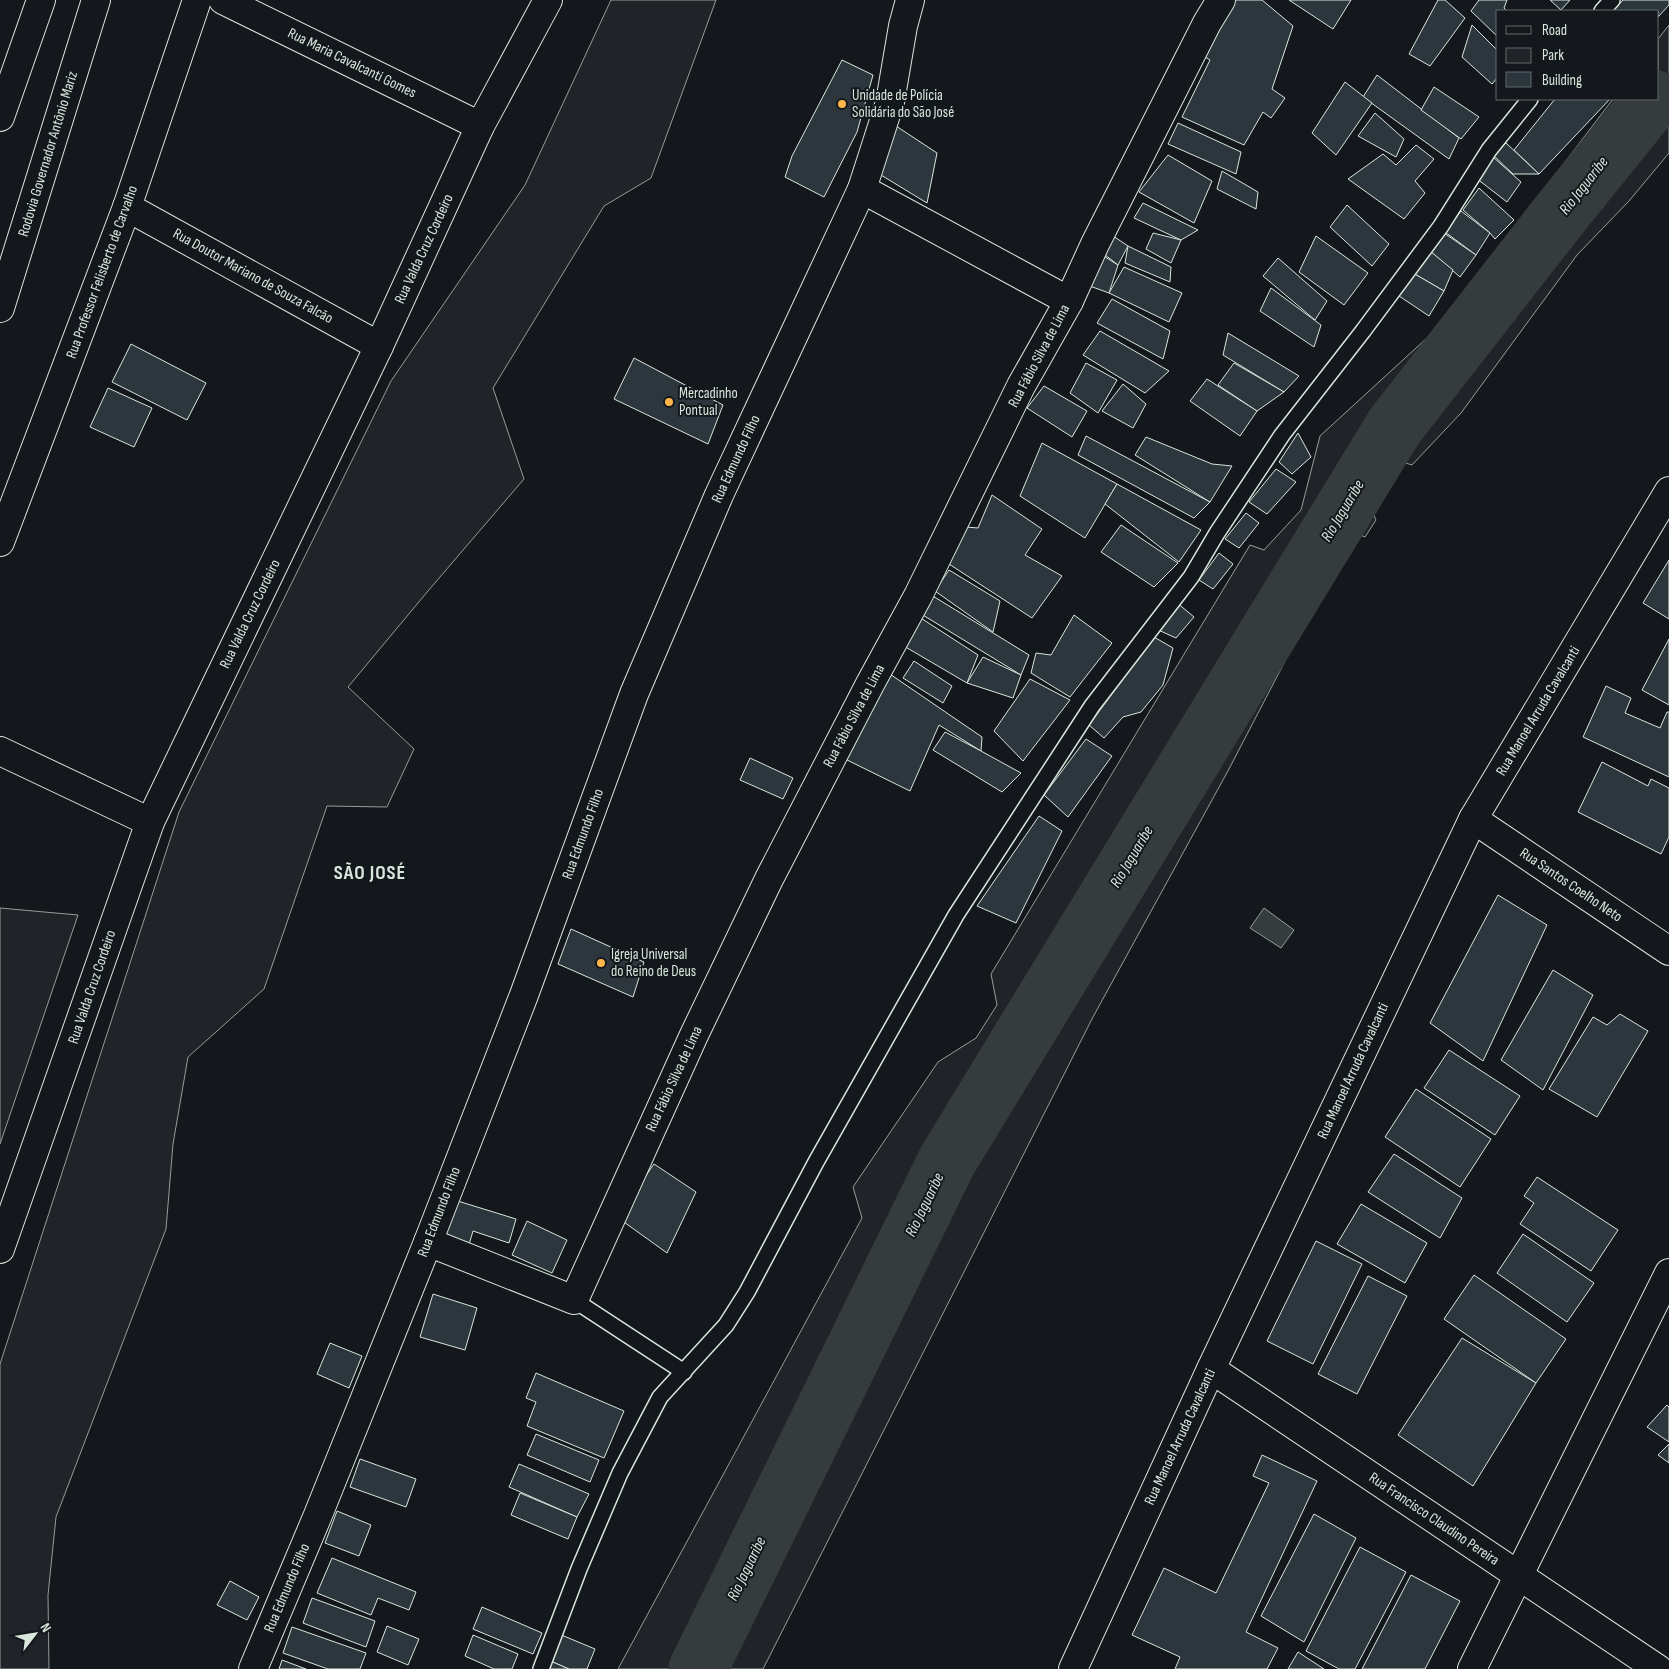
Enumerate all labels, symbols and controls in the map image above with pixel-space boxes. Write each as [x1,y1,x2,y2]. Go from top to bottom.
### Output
legend [1496,10,1659,100]
text: Road [1542,21,1567,40]
street label: Rua Maria Cavalcanti Gomes [285,24,419,102]
text: Park [1542,46,1564,65]
street label: Rodovia Governador Antônio Mariz [14,68,82,239]
text: Building [1542,71,1582,90]
place label: Unidade de Polícia Solidária do São José [852,86,954,122]
marker: Unidade de Polícia Solidária do São José [836,98,848,110]
water label: Rio Jaguaribe [1555,153,1613,219]
street label: Rua Professor Felisberto de Carvalho [62,183,142,361]
street label: Rua Valda Cruz Cordeiro [390,191,458,307]
street label: Rua Doutor Mariano de Souza Falcão [170,224,336,328]
street label: Rua Fábio Silva de Lima [1004,301,1074,411]
place label: Mercadinho Pontual [679,384,738,420]
marker: Mercadinho Pontual [663,396,675,408]
street label: Rua Edmundo Filho [707,412,765,506]
water label: Rio Jaguaribe [1317,477,1369,545]
street label: Rua Valda Cruz Cordeiro [215,556,285,672]
street label: Rua Manoel Arruda Cavalcanti [1492,642,1584,779]
street label: Rua Fábio Silva de Lima [819,661,889,771]
street label: Rua Edmundo Filho [558,786,608,882]
water label: Rio Jaguaribe [1106,823,1158,891]
street label: Rua Santos Coelho Neto [1516,844,1626,926]
district label: SÃO JOSÉ [334,861,406,885]
street label: Rua Valda Cruz Cordeiro [64,928,120,1046]
place label: Igreja Universal do Reino de Deus [611,945,696,981]
marker: Igreja Universal do Reino de Deus [595,957,607,969]
street label: Rua Manoel Arruda Cavalcanti [1313,1000,1393,1142]
street label: Rua Fábio Silva de Lima [641,1023,707,1135]
street label: Rua Edmundo Filho [413,1164,465,1260]
water label: Rio Jaguaribe [901,1170,949,1240]
street label: Rua Manoel Arruda Cavalcanti [1140,1366,1220,1508]
street label: Rua Francisco Claudino Pereira [1365,1468,1503,1570]
water label: Rio Jaguaribe [723,1534,771,1604]
street label: Rua Edmundo Filho [260,1541,314,1635]
north arrow [10,1609,60,1659]
text: N [37,1620,55,1635]

